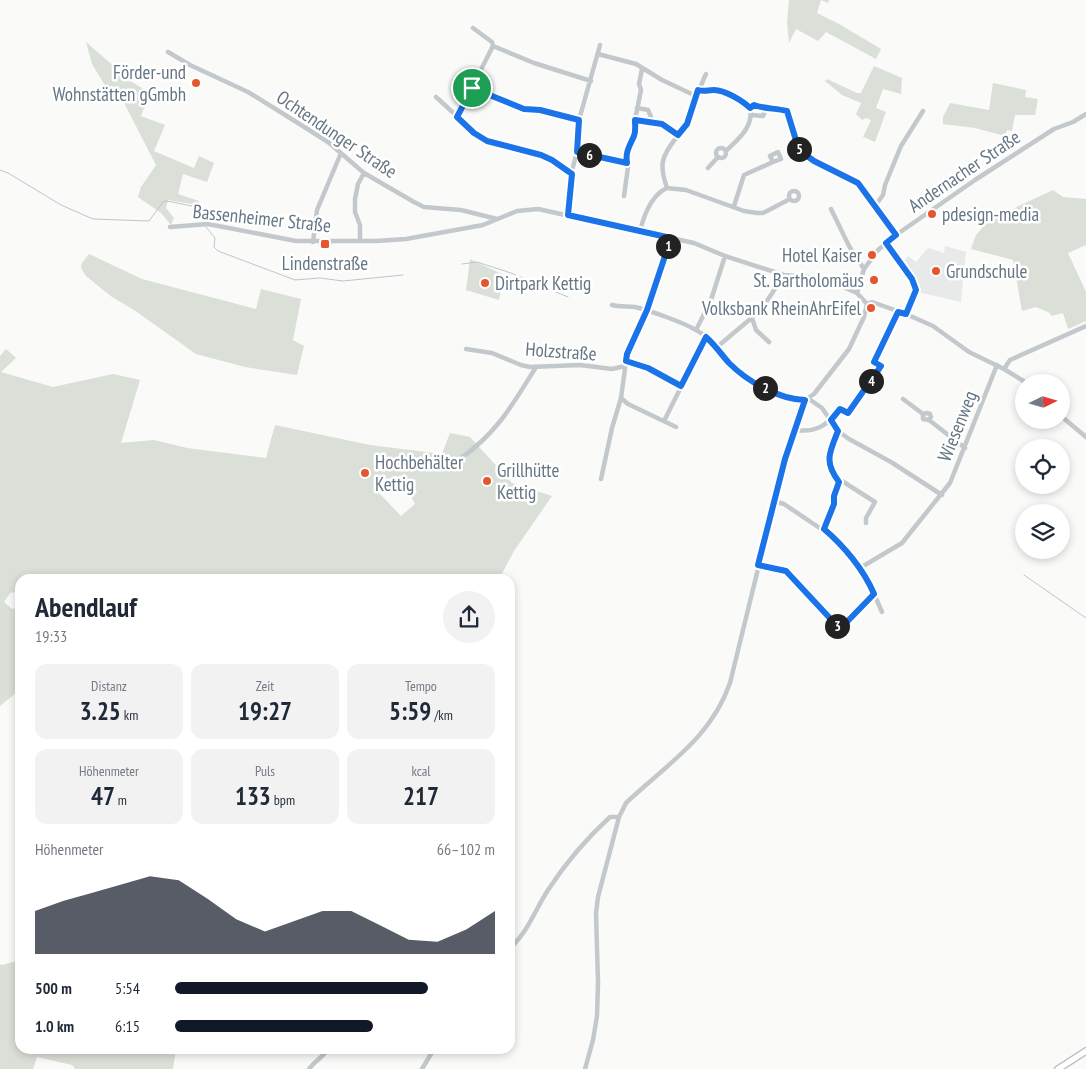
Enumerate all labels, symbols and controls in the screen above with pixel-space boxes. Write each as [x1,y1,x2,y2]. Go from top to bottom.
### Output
place label: Förder-und Wohnstätten gGmbh [53,60,186,106]
pin [451,67,493,109]
icon: arrive [458,74,486,102]
marker: Förder-und Wohnstätten gGmbh [190,77,202,89]
street label: Ochtendunger Straße [272,85,402,183]
street label: Andernacher Straße [903,125,1025,217]
pin: 5 [786,136,812,162]
text: 5 [796,140,803,158]
pin: 6 [576,142,602,168]
text: 6 [586,146,593,164]
street label: Bassenheimer Straße [192,199,332,237]
place label: pdesign-media [942,202,1039,226]
marker: pdesign-media [926,208,938,220]
pin: 1 [656,234,680,258]
text: 1 [665,237,672,255]
marker: Lindenstraße [319,238,331,250]
place label: Hotel Kaiser [782,243,863,267]
marker: Hotel Kaiser [866,249,878,261]
place label: Lindenstraße [282,251,368,275]
place label: Grundschule [946,259,1028,283]
marker: Grundschule [930,265,942,277]
place label: St. Bartholomäus [753,268,864,292]
place label: Dirtpark Kettig [495,271,591,295]
marker: St. Bartholomäus [868,274,880,286]
marker: Dirtpark Kettig [479,277,491,289]
place label: Volksbank RheinAhrEifel [701,296,862,320]
marker: Volksbank RheinAhrEifel [865,302,877,314]
street label: Holzstraße [525,337,598,365]
pin: 4 [858,368,884,394]
text: 4 [868,372,875,390]
north arrow [1015,374,1070,429]
map controls [1015,374,1070,559]
pin: 2 [752,376,778,400]
text: 2 [762,379,769,397]
street label: Wiesenweg [932,387,982,465]
button: locate [1015,439,1070,494]
place label: Hochbehälter Kettig [375,450,464,496]
place label: Grillhütte Kettig [497,458,559,504]
marker: Hochbehälter Kettig [359,467,371,479]
marker: Grillhütte Kettig [481,475,493,487]
button: layers [1015,504,1070,559]
text: Abendlauf [35,588,137,625]
button: share [443,591,495,643]
pin: 3 [824,614,850,638]
text: 3 [834,617,841,635]
text: 19:33 [35,626,67,646]
text: Distanz [91,677,127,695]
text: Zeit [256,677,274,695]
text: Tempo [405,677,437,695]
text: 3.25 [80,695,121,727]
text: 19:27 [238,695,292,727]
text: 5:59 [389,695,431,727]
text: km [121,706,138,724]
text: /km [431,706,453,724]
text: Höhenmeter [79,762,139,780]
text: Puls [255,762,275,780]
text: kcal [411,762,431,780]
text: 47 [91,780,115,812]
text: 133 [235,780,271,812]
text: 217 [403,780,439,812]
text: m [115,791,127,809]
text: bpm [271,791,295,809]
text: Höhenmeter [35,839,103,859]
text: 66–102 m [437,839,495,859]
text: 500 m [35,978,72,998]
text: 5:54 [115,978,140,998]
text: 1.0 km [35,1016,74,1036]
text: 6:15 [115,1016,140,1036]

